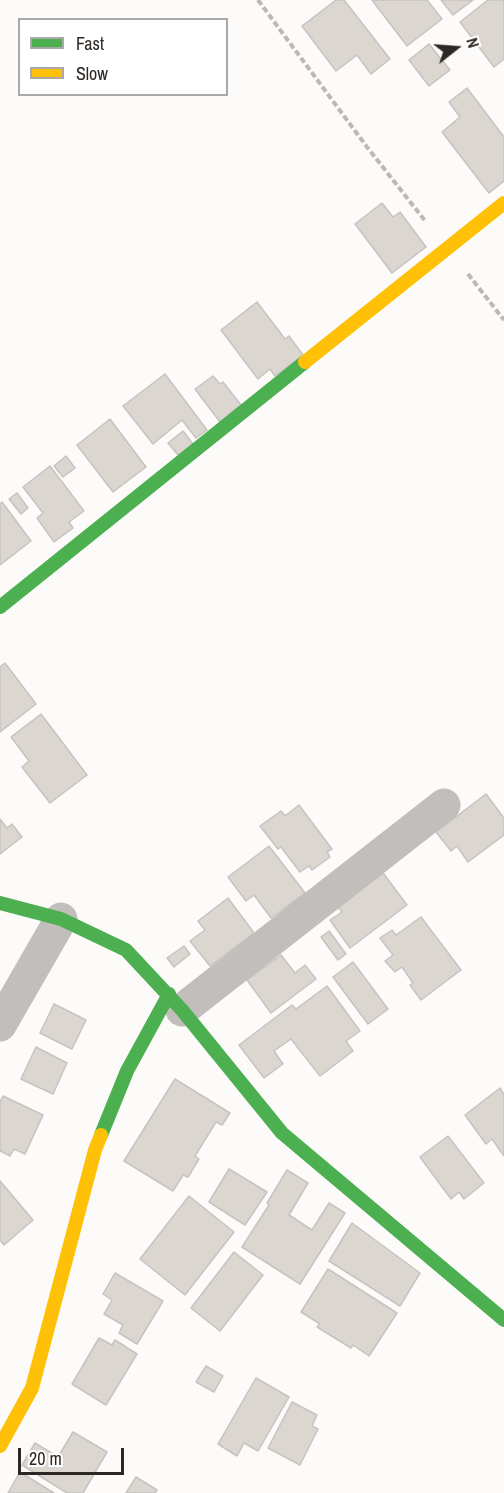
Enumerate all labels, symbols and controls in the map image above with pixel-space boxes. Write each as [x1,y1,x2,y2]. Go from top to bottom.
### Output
legend [18,18,228,96]
north arrow [426,18,486,78]
text: Fast [76,31,104,56]
text: N [461,35,485,50]
text: Slow [76,61,108,86]
scale bar [21,1436,128,1474]
text: 20 m [29,1446,62,1471]

